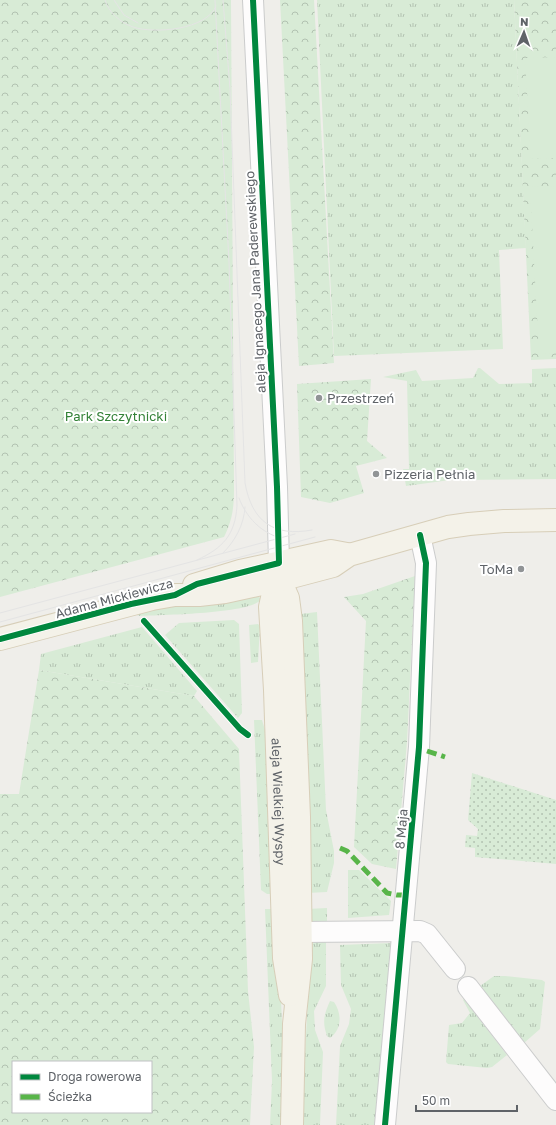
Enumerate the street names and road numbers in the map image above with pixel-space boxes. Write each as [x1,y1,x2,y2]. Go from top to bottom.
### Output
street label: aleja Ignacego Jana Paderewskiego [241,170,269,393]
street label: Adama Mickiewicza [53,575,175,621]
street label: aleja Wielkiej Wyspy [269,738,289,866]
street label: 8 Maja [391,808,411,850]

